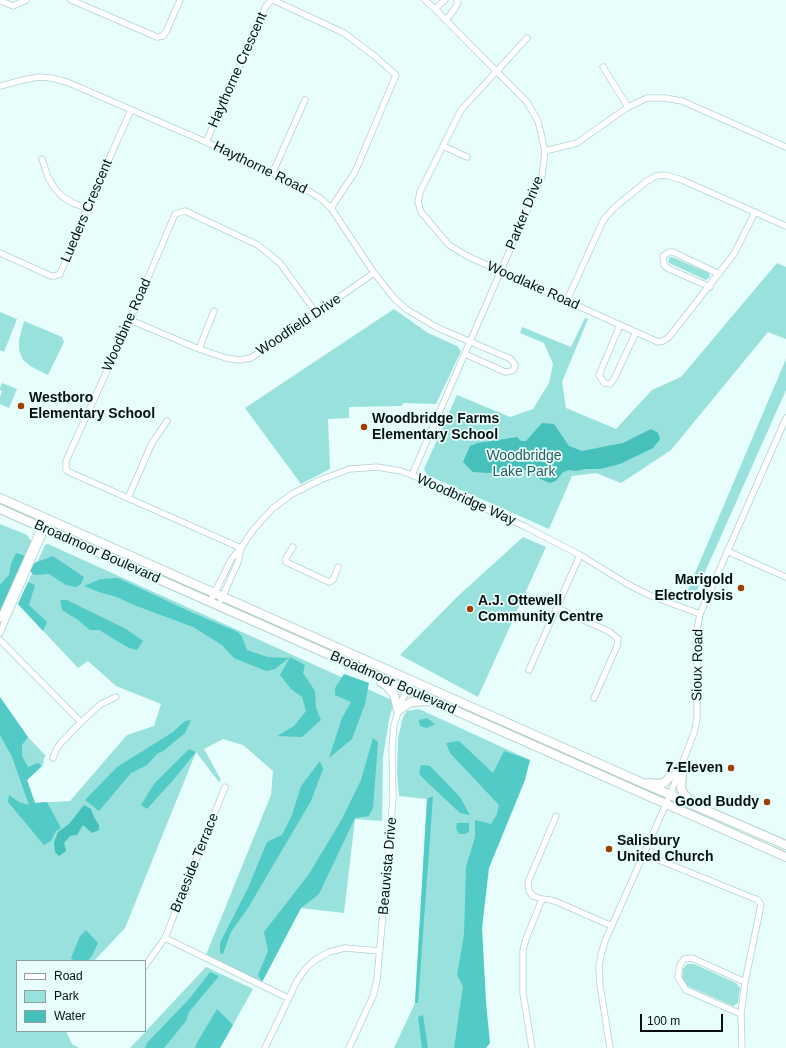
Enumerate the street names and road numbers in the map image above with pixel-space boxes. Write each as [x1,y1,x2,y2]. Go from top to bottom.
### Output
street label: Haythorne Crescent [205,10,271,130]
street label: Haythorne Road [211,138,309,198]
street label: Lueders Crescent [58,157,116,265]
street label: Parker Drive [503,174,547,252]
street label: Woodlake Road [484,258,582,314]
street label: Woodbine Road [99,276,155,374]
street label: Woodfield Drive [253,290,345,360]
street label: Woodbridge Way [414,471,518,529]
street label: Broadmoor Boulevard [31,517,163,587]
street label: Sioux Road [689,629,707,701]
street label: Broadmoor Boulevard [327,648,459,718]
street label: Braeside Terrace [167,811,223,915]
street label: Beauvista Drive [375,816,401,916]

